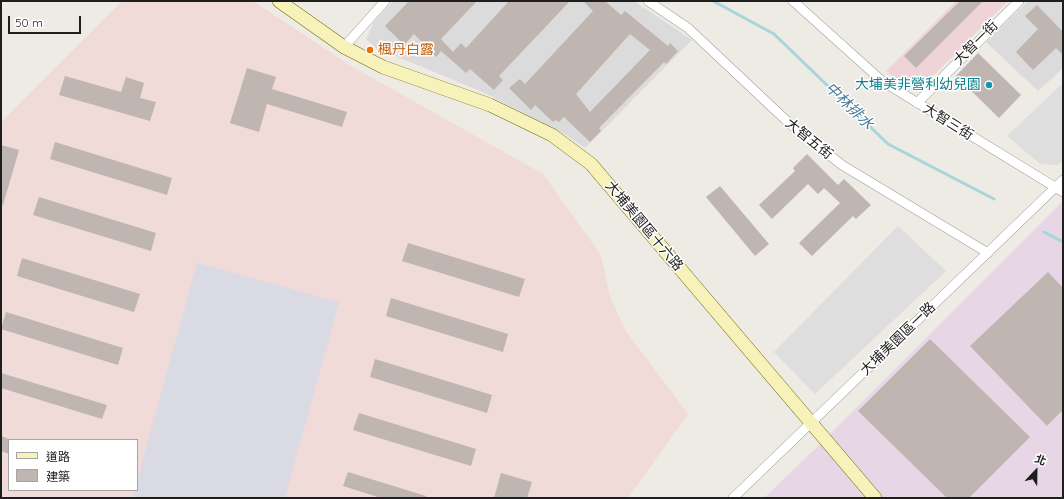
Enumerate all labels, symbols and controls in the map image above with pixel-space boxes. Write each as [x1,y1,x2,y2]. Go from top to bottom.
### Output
scale bar [10,8,83,34]
text: 50 m [15,15,43,30]
street label: 大智一街 [950,17,1002,69]
place label: 楓丹白露 [378,42,434,58]
marker: 楓丹白露 [365,45,375,55]
place label: 大埔美非營利幼兒園 [855,77,981,93]
water label: 中林排水 [821,79,877,133]
marker: 大埔美非營利幼兒園 [984,80,994,90]
street label: 大智三街 [920,100,976,144]
street label: 大智五街 [782,115,836,163]
street label: 大埔美園區十六路 [602,178,686,274]
street label: 大埔美園區一路 [857,299,939,379]
legend [8,439,138,491]
text: 道路 [46,449,70,464]
north arrow [1016,451,1056,491]
text: 北 [1033,451,1048,468]
text: 建築 [46,469,70,484]

